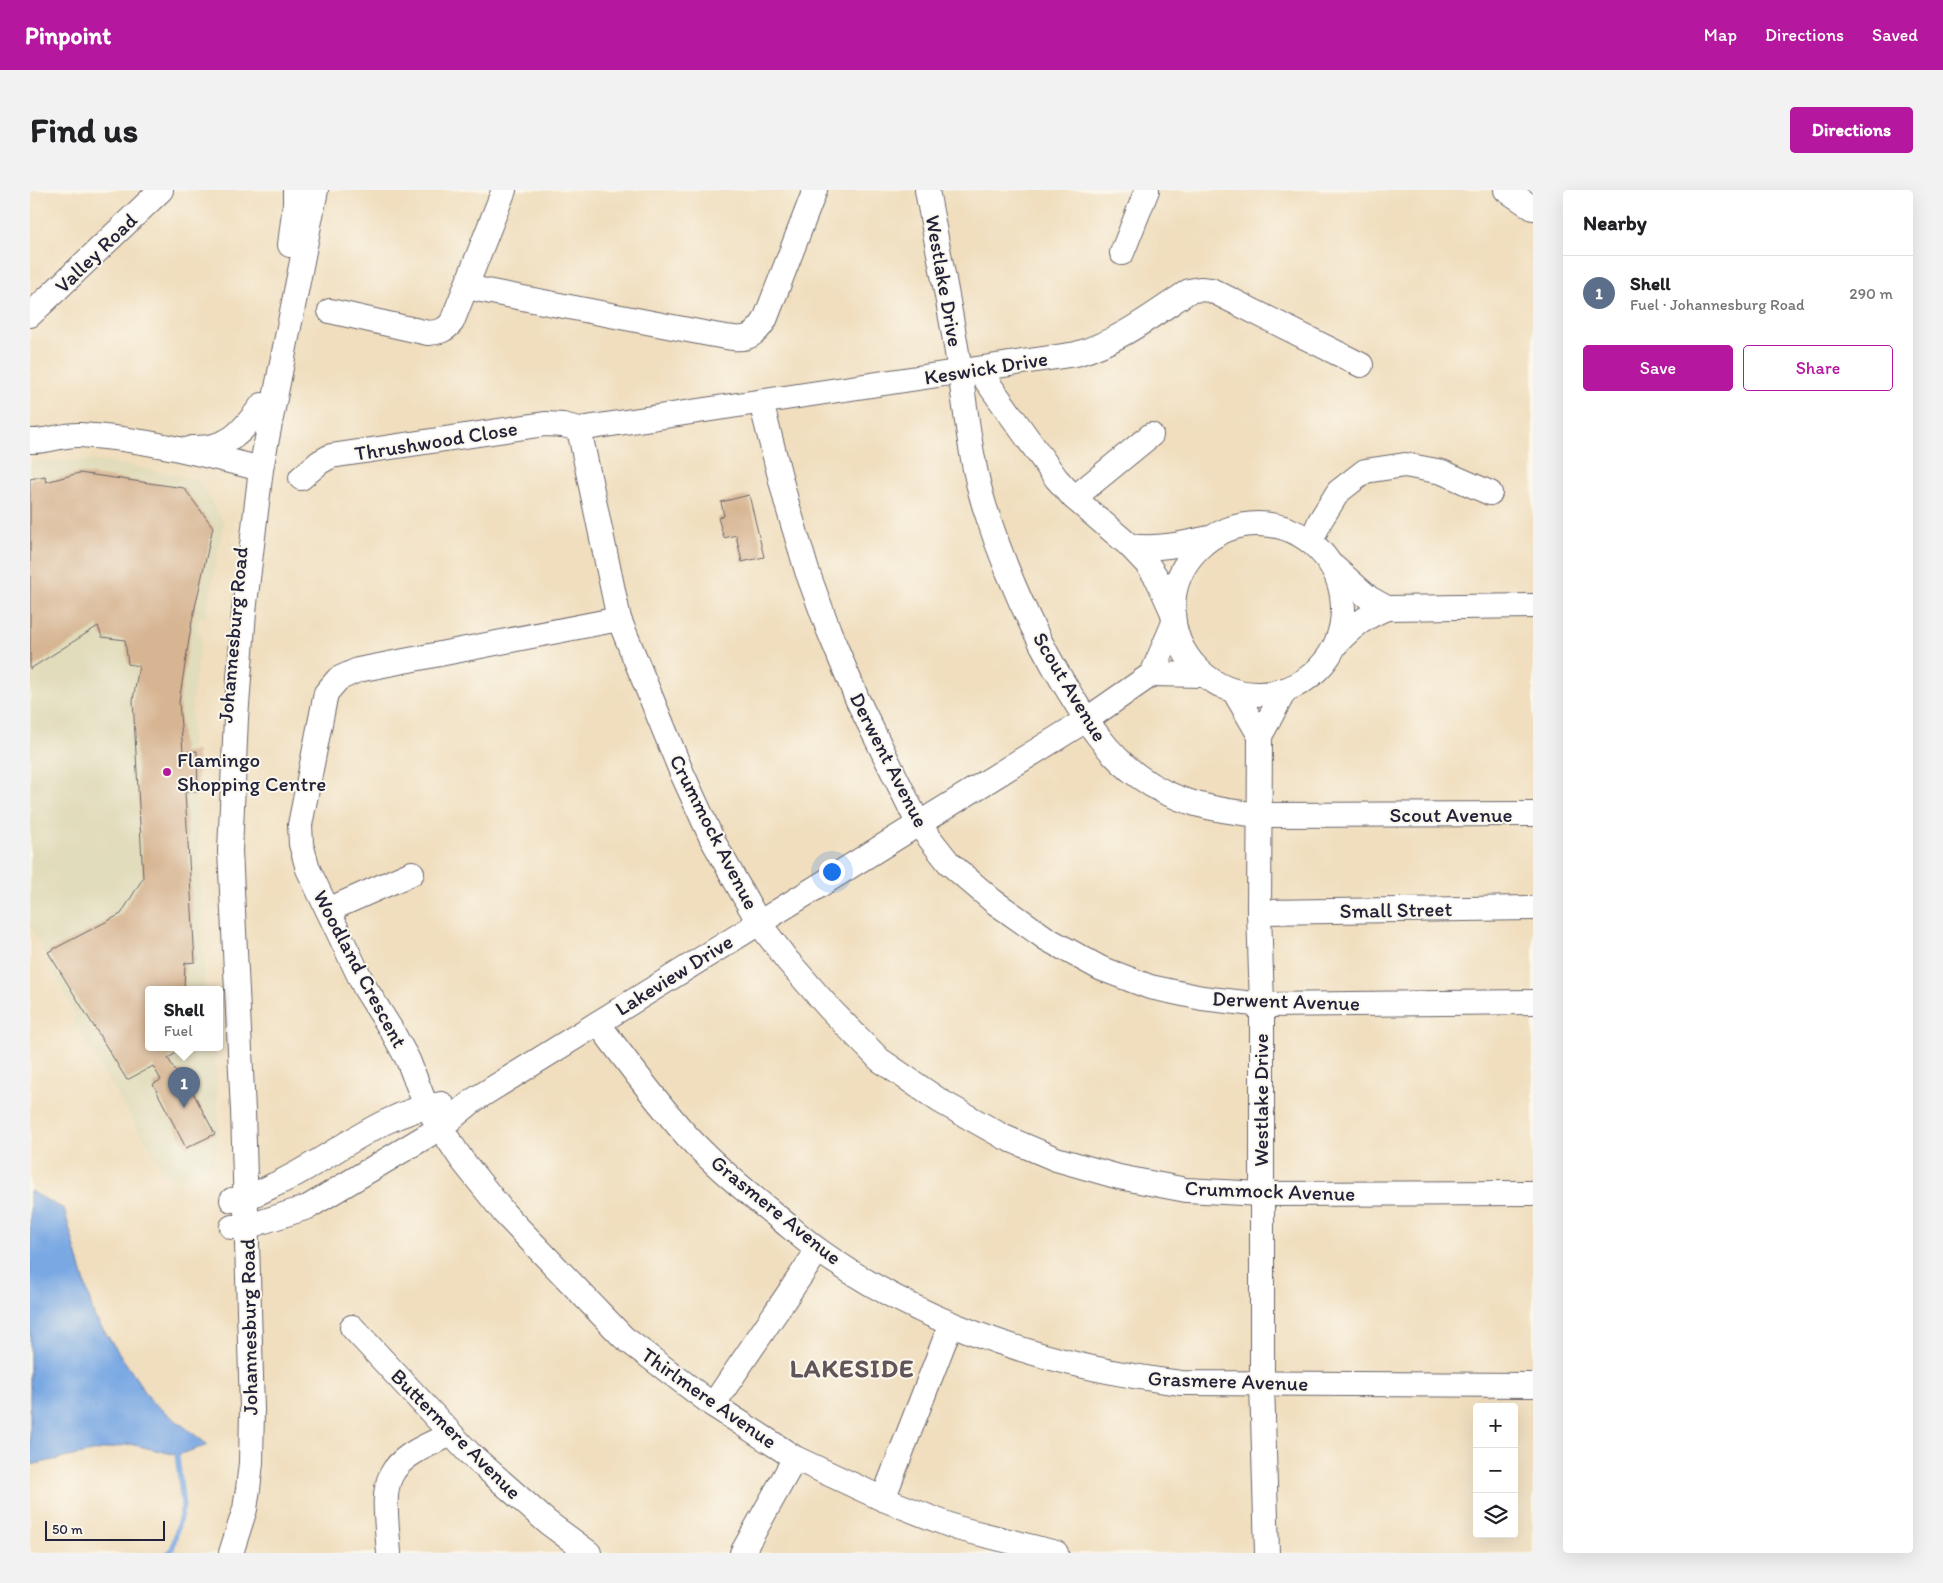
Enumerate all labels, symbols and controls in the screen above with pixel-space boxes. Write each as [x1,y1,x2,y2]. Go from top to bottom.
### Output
text: Pinpoint [25,21,111,50]
text: Map [1704,24,1737,46]
text: Directions [1765,24,1844,46]
text: Saved [1872,24,1918,46]
button: Directions [1790,107,1913,153]
text: Find us [30,109,138,151]
street label: Valley Road [49,207,142,298]
text: Nearby [1583,210,1647,235]
street label: Westlake Drive [921,213,968,349]
text: Shell [1630,272,1671,295]
text: 1 [1595,284,1603,303]
text: 290 m [1849,284,1893,303]
text: Fuel · Johannesburg Road [1630,295,1805,314]
street label: Keswick Drive [922,345,1049,390]
button: Save [1583,345,1733,391]
button: Share [1743,345,1893,391]
street label: Thrushwood Close [353,415,519,466]
street label: Johannesburg Road [212,546,253,724]
street label: Scout Avenue [1028,628,1113,746]
street label: Derwent Avenue [845,688,934,831]
place label: Flamingo Shopping Centre [177,747,326,796]
street label: Crummock Avenue [665,750,764,913]
marker: Flamingo Shopping Centre [161,766,173,778]
street label: Scout Avenue [1389,802,1513,827]
your location [819,859,845,885]
street label: Woodland Crescent [308,886,413,1052]
street label: Small Street [1340,896,1453,923]
street label: Lakeview Drive [610,928,737,1021]
street label: Derwent Avenue [1212,985,1360,1016]
popup [145,986,223,1051]
text: Shell [164,998,204,1021]
text: Fuel [164,1021,193,1040]
street label: Westlake Drive [1248,1033,1273,1167]
pin: 1 [168,1067,200,1108]
street label: Grasmere Avenue [706,1149,847,1270]
street label: Crummock Avenue [1184,1175,1356,1206]
street label: Johannesburg Road [234,1238,263,1416]
street label: Thirlmere Avenue [637,1342,782,1454]
district label: LAKESIDE [790,1352,914,1384]
street label: Buttermere Avenue [386,1363,527,1504]
street label: Grasmere Avenue [1147,1365,1309,1396]
map controls [1473,1403,1518,1538]
button: + [1473,1403,1518,1448]
button: − [1473,1448,1518,1493]
button: layers [1473,1493,1518,1538]
scale bar [45,1518,165,1541]
text: 50 m [52,1521,83,1538]

